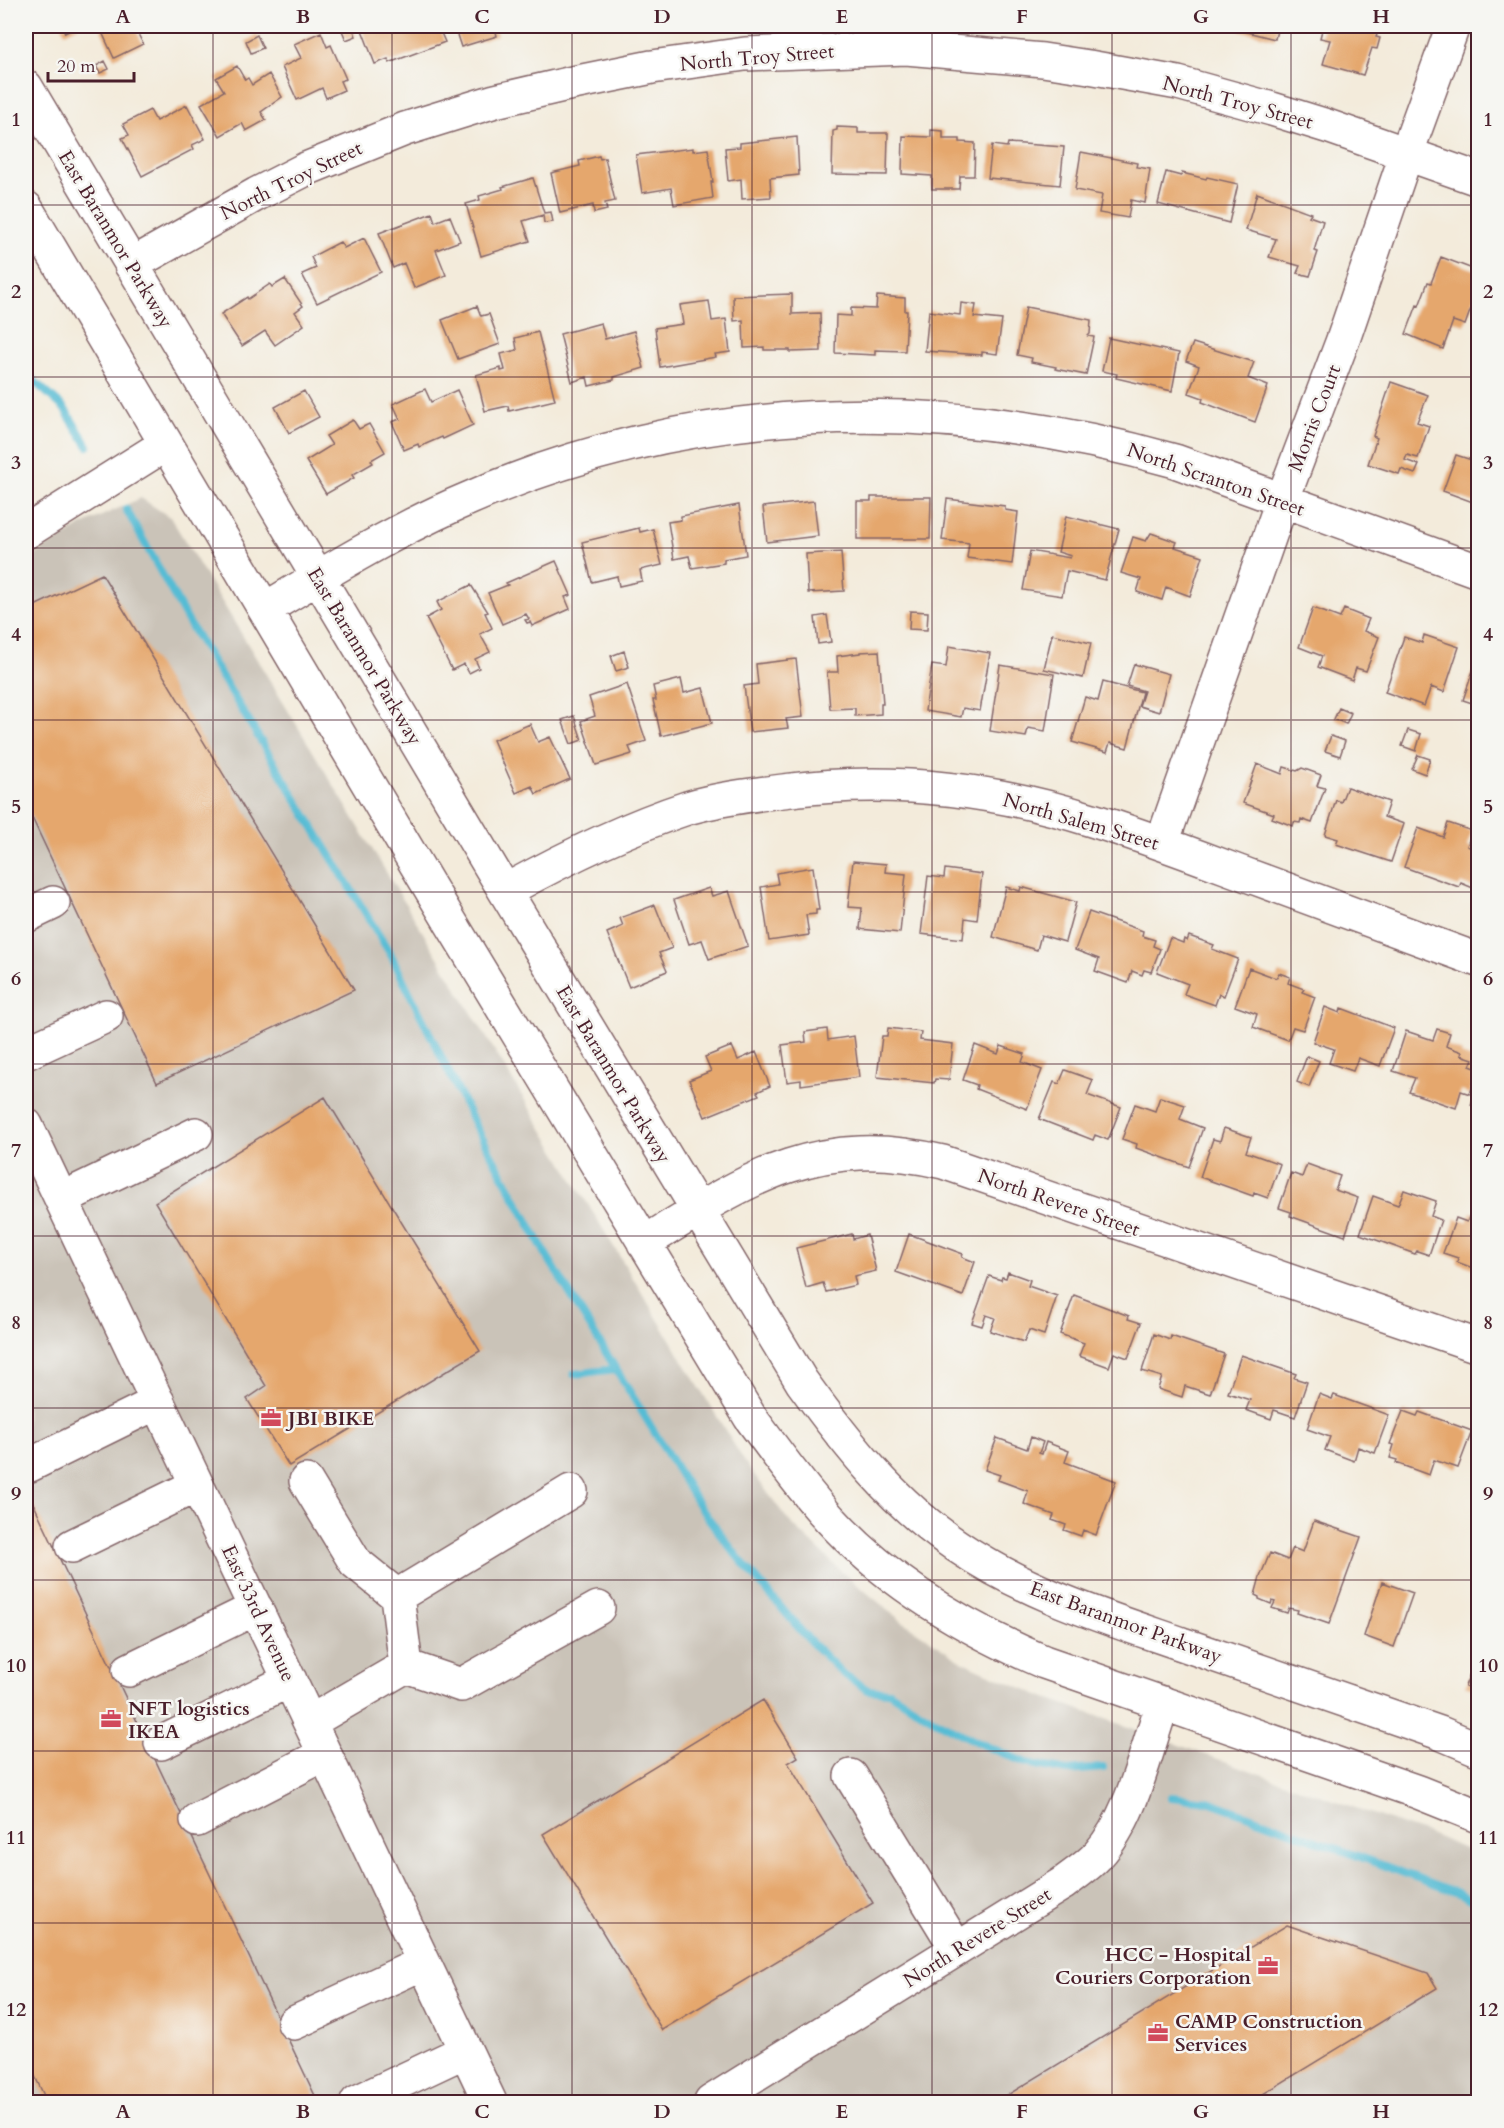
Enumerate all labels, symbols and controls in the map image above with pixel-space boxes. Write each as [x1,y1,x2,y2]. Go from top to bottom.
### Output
text: A [115,3,131,30]
text: B [296,3,310,30]
text: C [474,3,490,30]
text: D [653,3,671,30]
text: E [836,3,848,30]
text: F [1016,3,1028,30]
text: G [1193,3,1209,30]
text: H [1372,3,1390,30]
street label: North Troy Street [679,37,836,78]
scale bar [48,45,134,83]
text: 20 m [57,54,96,79]
street label: North Troy Street [1160,69,1317,136]
text: 1 [11,106,21,133]
text: 1 [1483,106,1493,133]
street label: North Troy Street [216,134,367,226]
street label: East Baranmor Parkway [52,145,180,334]
text: 2 [11,278,21,305]
text: 2 [1483,278,1493,305]
street label: Morris Court [1282,360,1347,476]
street label: North Scranton Street [1123,436,1309,523]
text: 3 [11,449,21,476]
text: 3 [1483,449,1493,476]
street label: East Baranmor Parkway [301,562,429,751]
text: 4 [11,621,21,648]
text: 4 [1483,621,1493,648]
street label: North Salem Street [1000,786,1163,857]
text: 5 [11,793,21,820]
text: 5 [1483,793,1493,820]
text: 6 [11,965,21,992]
text: 6 [1483,965,1493,992]
street label: East Baranmor Parkway [550,980,678,1169]
text: 7 [11,1137,21,1164]
text: 7 [1483,1137,1493,1164]
street label: North Revere Street [974,1162,1144,1243]
text: 8 [11,1309,21,1336]
text: 8 [1483,1309,1493,1336]
place label: JBI BIKE [285,1405,374,1432]
office icon: JBI BIKE [259,1406,283,1430]
text: 9 [11,1480,21,1507]
text: 9 [1483,1480,1493,1507]
street label: East 33rd Avenue [215,1540,302,1686]
street label: East Baranmor Parkway [1026,1575,1226,1670]
text: 10 [6,1652,26,1679]
text: 10 [1478,1652,1498,1679]
place label: NFT logistics IKEA [128,1695,250,1745]
office icon: NFT logistics IKEA [99,1707,123,1731]
text: 11 [6,1824,26,1851]
text: 11 [1478,1824,1498,1851]
street label: North Revere Street [898,1881,1057,1994]
place label: HCC - Hospital Couriers Corporation [1055,1941,1251,1991]
office icon: HCC - Hospital Couriers Corporation [1256,1954,1280,1978]
text: 12 [6,1996,26,2023]
text: 12 [1478,1996,1498,2023]
place label: CAMP Construction Services [1175,2008,1363,2058]
office icon: CAMP Construction Services [1146,2021,1170,2045]
text: A [115,2098,131,2125]
text: B [296,2098,310,2125]
text: C [474,2098,490,2125]
text: D [653,2098,671,2125]
text: E [836,2098,848,2125]
text: F [1016,2098,1028,2125]
text: G [1193,2098,1209,2125]
text: H [1372,2098,1390,2125]

